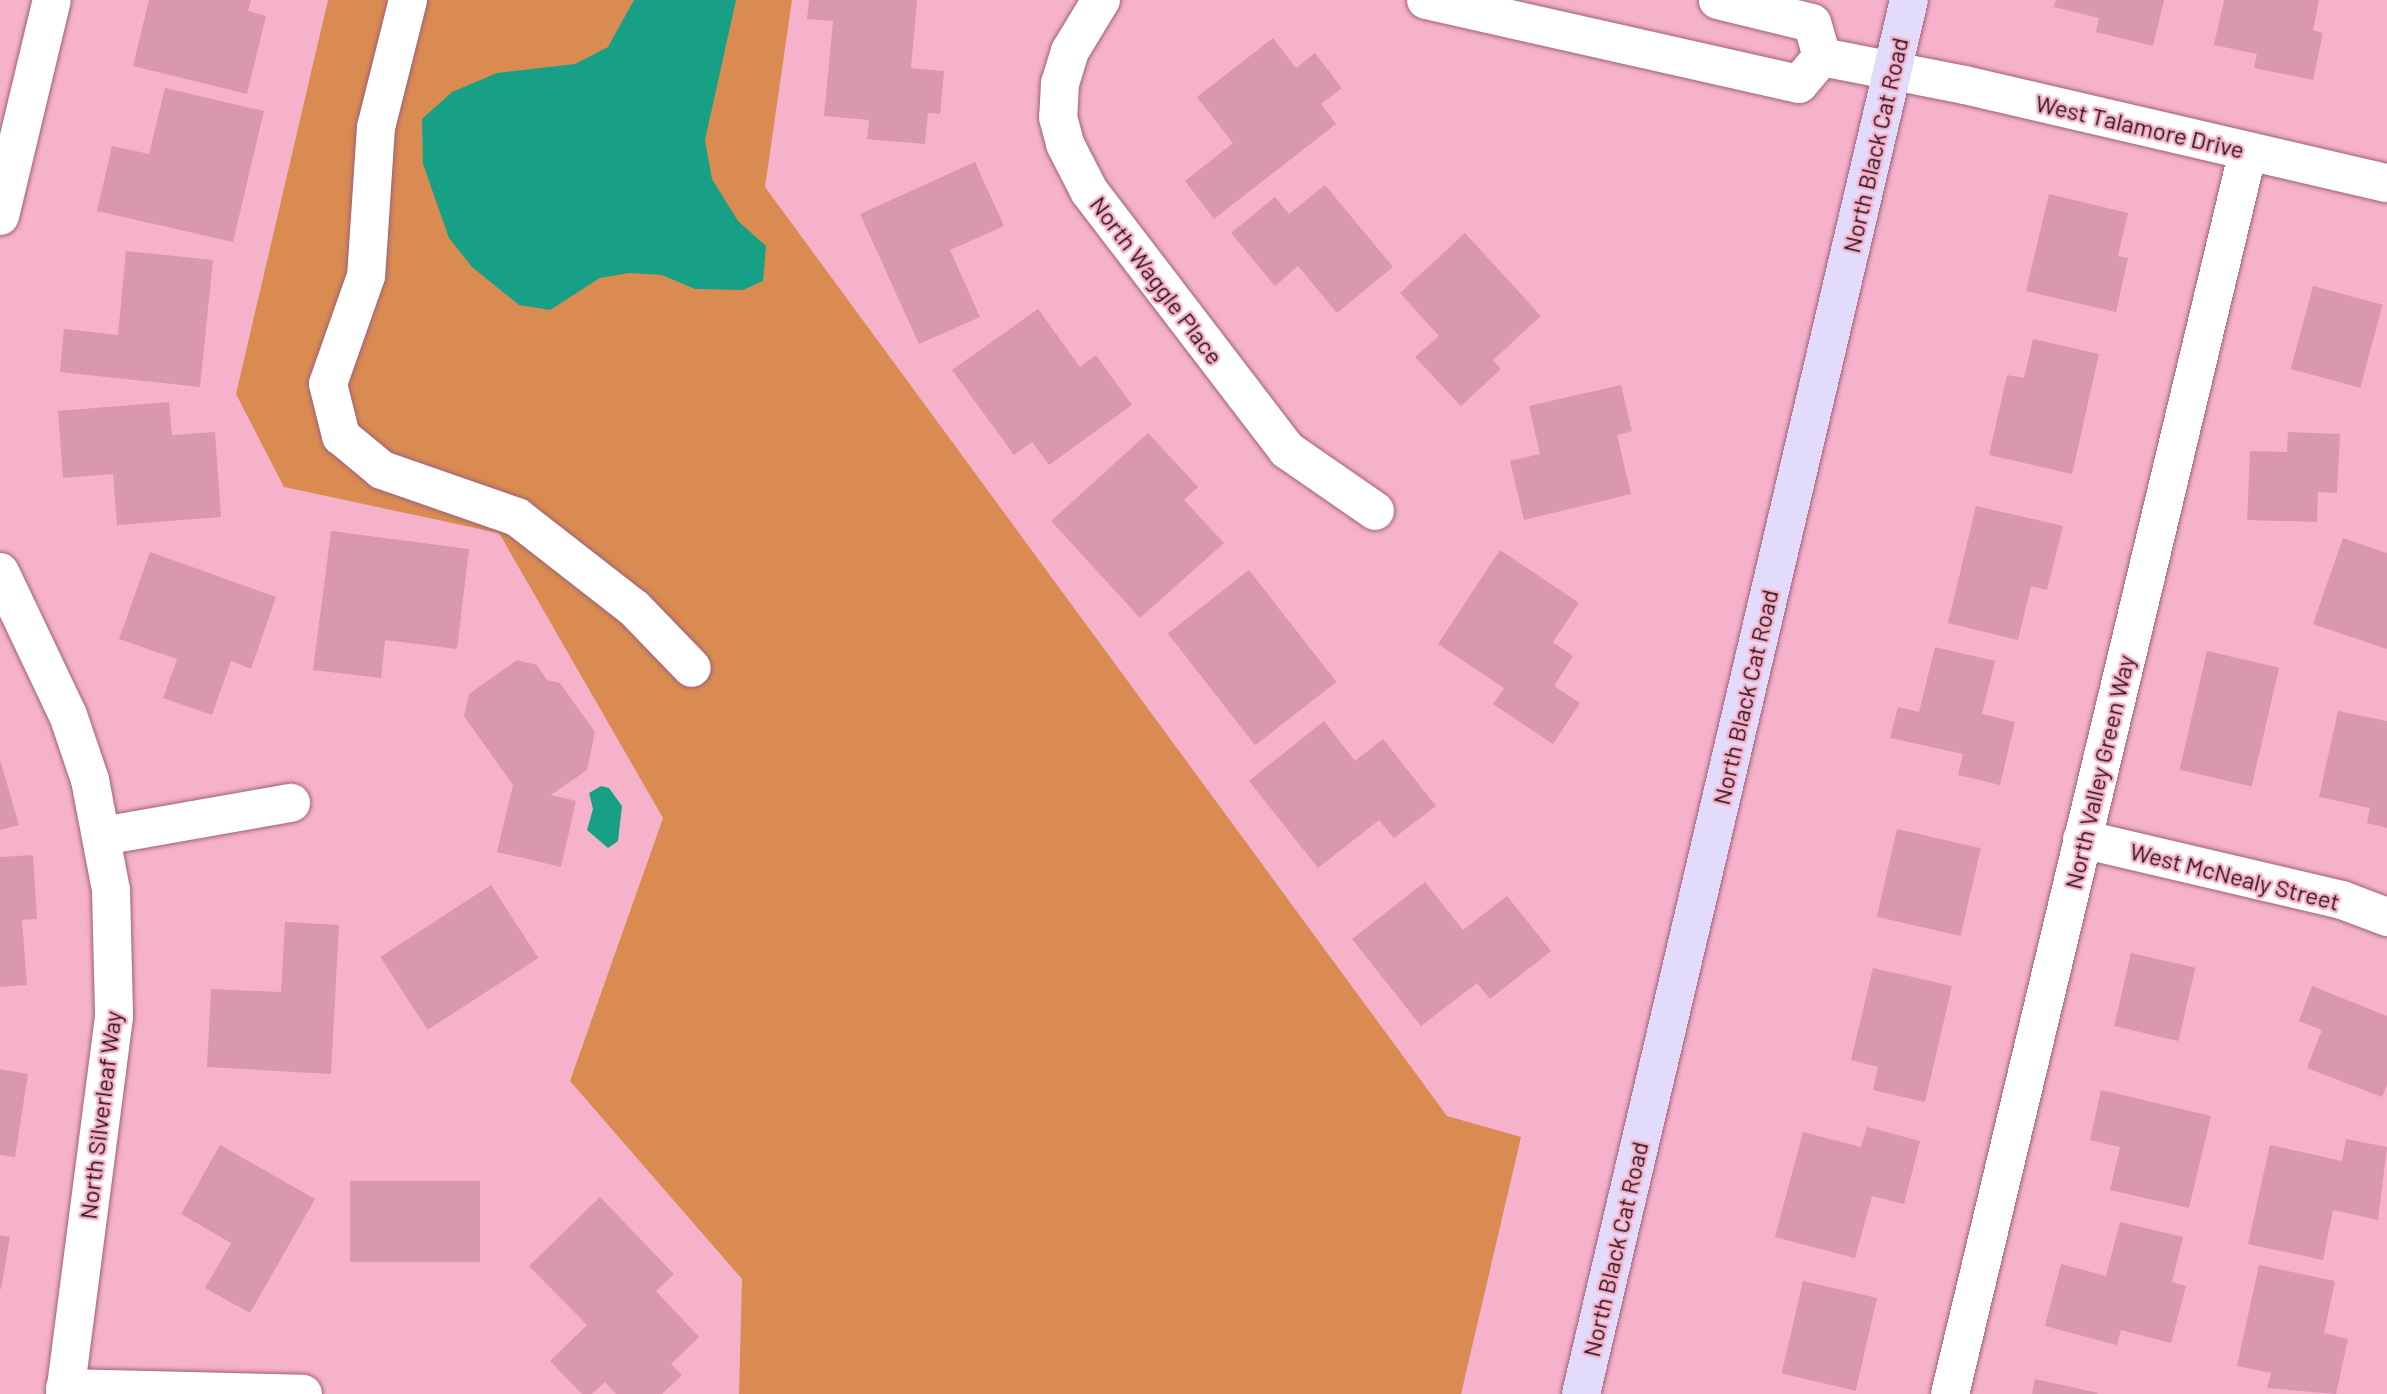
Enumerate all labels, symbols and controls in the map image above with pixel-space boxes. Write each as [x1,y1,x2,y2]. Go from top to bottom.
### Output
street label: North Black Cat Road [1836,35,1914,255]
street label: West Talamore Drive [2033,88,2247,164]
street label: North Waggle Place [1084,190,1230,370]
street label: North Black Cat Road [1706,587,1784,807]
street label: North Valley Green Way [2058,652,2140,892]
street label: West McNealy Street [2127,836,2343,916]
street label: North Silverleaf Way [73,1009,127,1221]
street label: North Black Cat Road [1576,1139,1654,1359]

